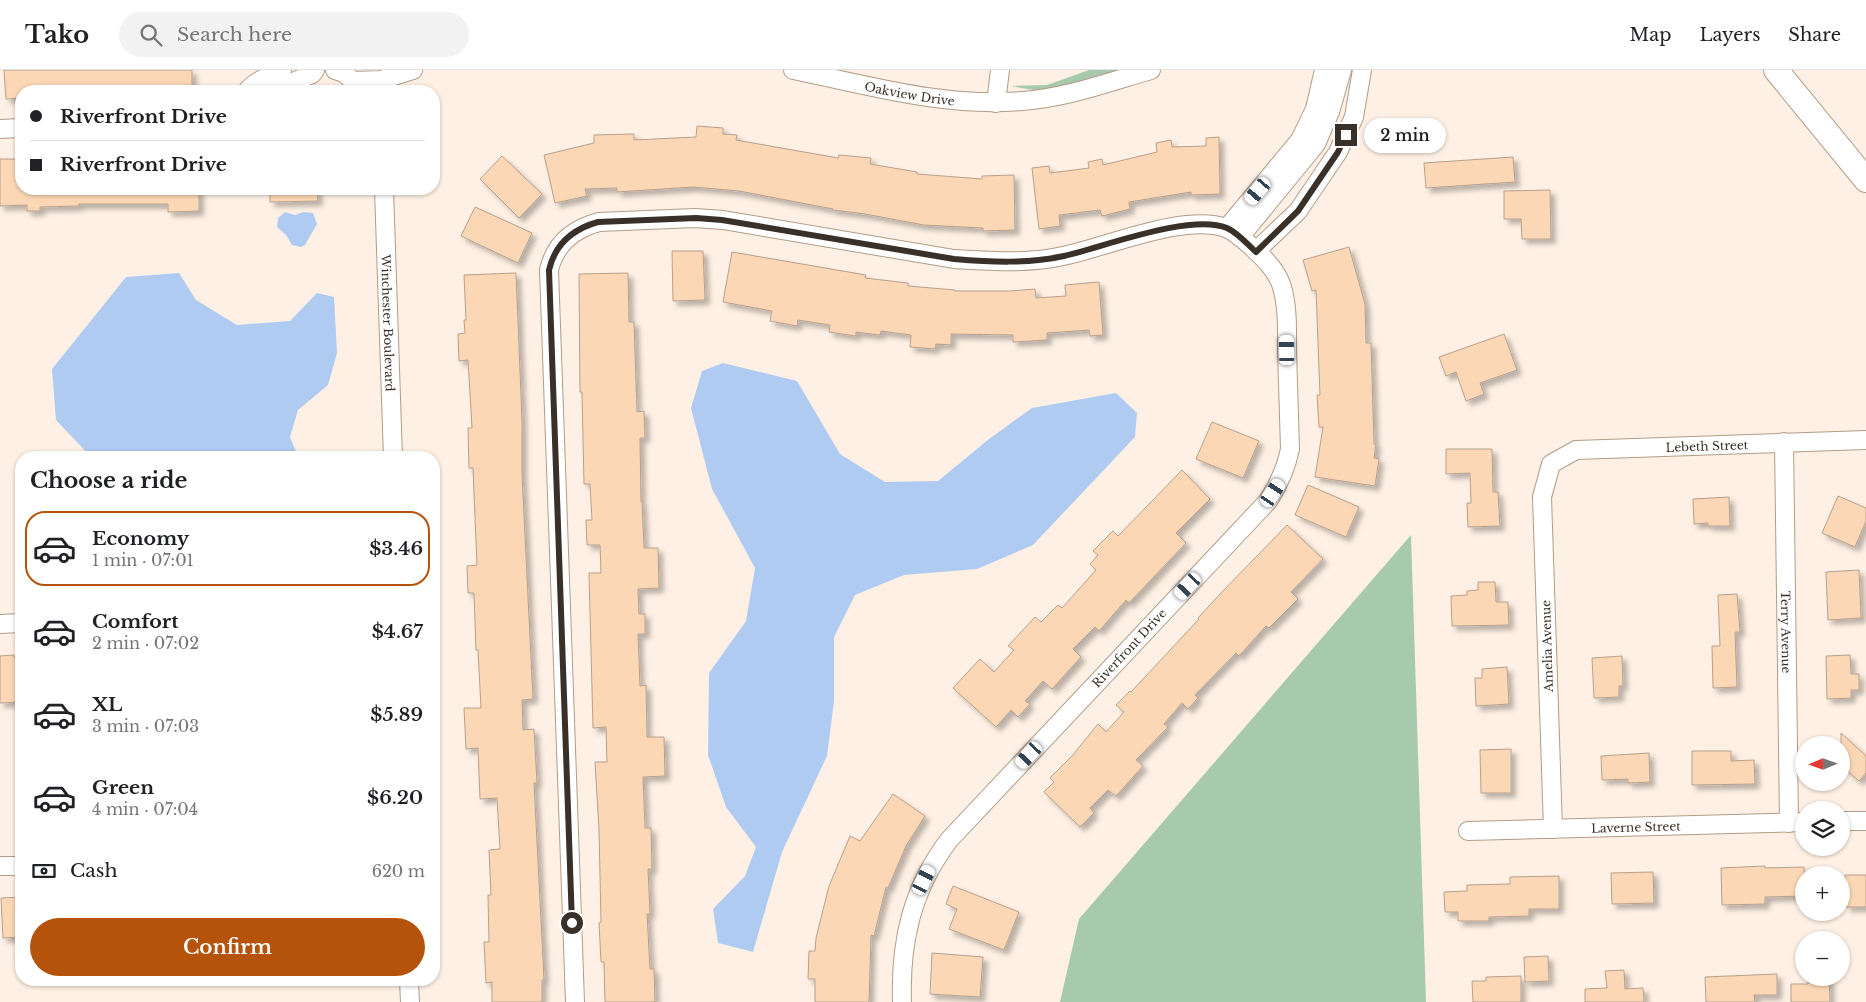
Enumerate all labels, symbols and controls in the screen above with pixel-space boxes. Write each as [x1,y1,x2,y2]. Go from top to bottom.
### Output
search box [119,12,469,57]
text: Tako [25,20,89,49]
icon: search [137,21,165,49]
text: Search here [177,23,292,46]
text: Map [1630,24,1671,46]
text: Layers [1699,24,1760,46]
text: Share [1788,24,1841,46]
street label: Oakview Drive [863,78,956,108]
text: Riverfront Drive [60,105,227,128]
callout: 2 min [1364,118,1446,152]
route end [1335,124,1357,146]
text: 2 min [1380,125,1430,145]
text: Riverfront Drive [60,153,227,176]
car [1242,175,1273,207]
street label: Winchester Boulevard [379,253,398,392]
car [1279,335,1294,365]
street label: Lebeth Street [1665,437,1749,454]
text: Choose a ride [30,467,187,494]
car [1258,476,1287,510]
icon: car [32,526,77,571]
text: Economy [92,527,189,550]
text: $3.46 [369,537,423,560]
text: 1 min · 07:01 [92,550,194,570]
car [1172,570,1203,602]
street label: Terry Avenue [1778,591,1795,674]
street label: Amelia Avenue [1538,600,1556,693]
street label: Riverfront Drive [1089,605,1169,690]
icon: car [32,609,77,654]
text: Comfort [92,610,179,633]
text: $4.67 [372,620,423,643]
text: 2 min · 07:02 [92,633,199,653]
icon: car [32,692,77,737]
text: XL [92,693,122,716]
text: $5.89 [370,703,423,726]
text: 3 min · 07:03 [92,716,199,736]
north arrow [1795,736,1850,791]
map controls [1795,736,1850,986]
car [1013,739,1044,771]
icon: car [32,775,77,820]
text: Green [92,776,154,799]
text: $6.20 [367,786,423,809]
text: 4 min · 07:04 [92,799,198,819]
button: layers [1795,801,1850,856]
street label: Laverne Street [1591,818,1681,835]
icon: cash [30,857,58,885]
text: Cash [70,859,117,882]
text: 620 m [372,861,425,881]
car [910,863,937,897]
button: + [1795,866,1850,921]
route start [561,912,583,934]
button: Confirm [30,918,425,976]
button: − [1795,931,1850,986]

